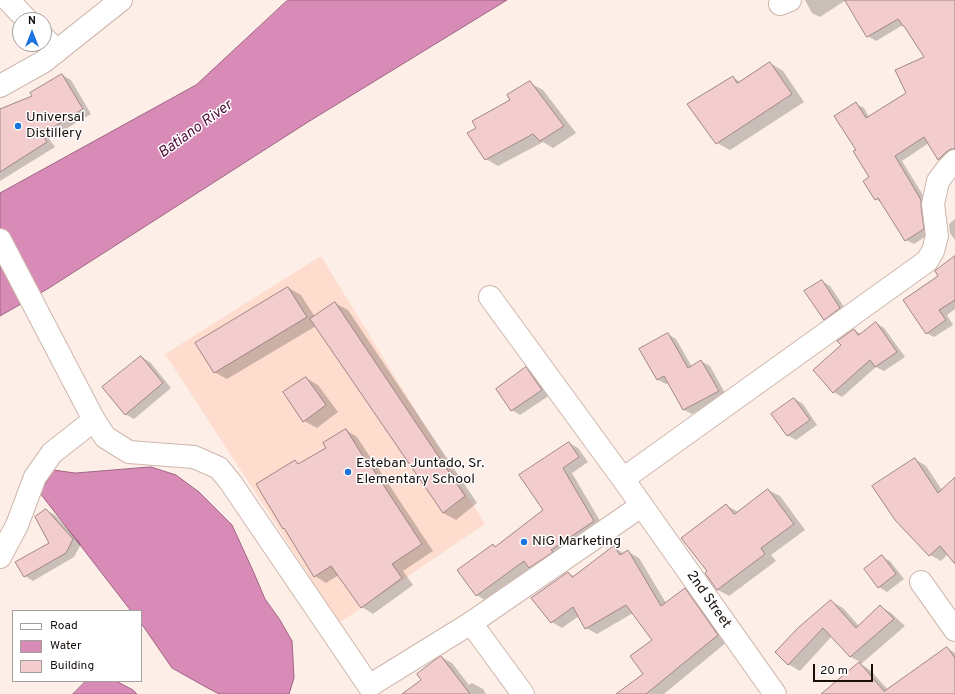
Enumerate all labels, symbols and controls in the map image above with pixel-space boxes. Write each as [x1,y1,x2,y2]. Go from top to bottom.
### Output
north arrow [12,12,52,52]
text: N [28,14,36,28]
water label: Batiano River [155,97,237,163]
place label: Universal Distillery [26,110,85,142]
marker: Universal Distillery [13,121,23,131]
place label: Esteban Juntado, Sr. Elementary School [356,456,484,488]
marker: Esteban Juntado, Sr. Elementary School [343,467,353,477]
place label: NiG Marketing [532,534,621,550]
marker: NiG Marketing [519,537,529,547]
street label: 2nd Street [682,568,734,632]
legend [12,610,142,682]
text: Road [50,618,78,634]
text: Water [50,638,82,654]
scale bar [815,656,875,682]
text: Building [50,658,94,674]
text: 20 m [820,663,848,679]

